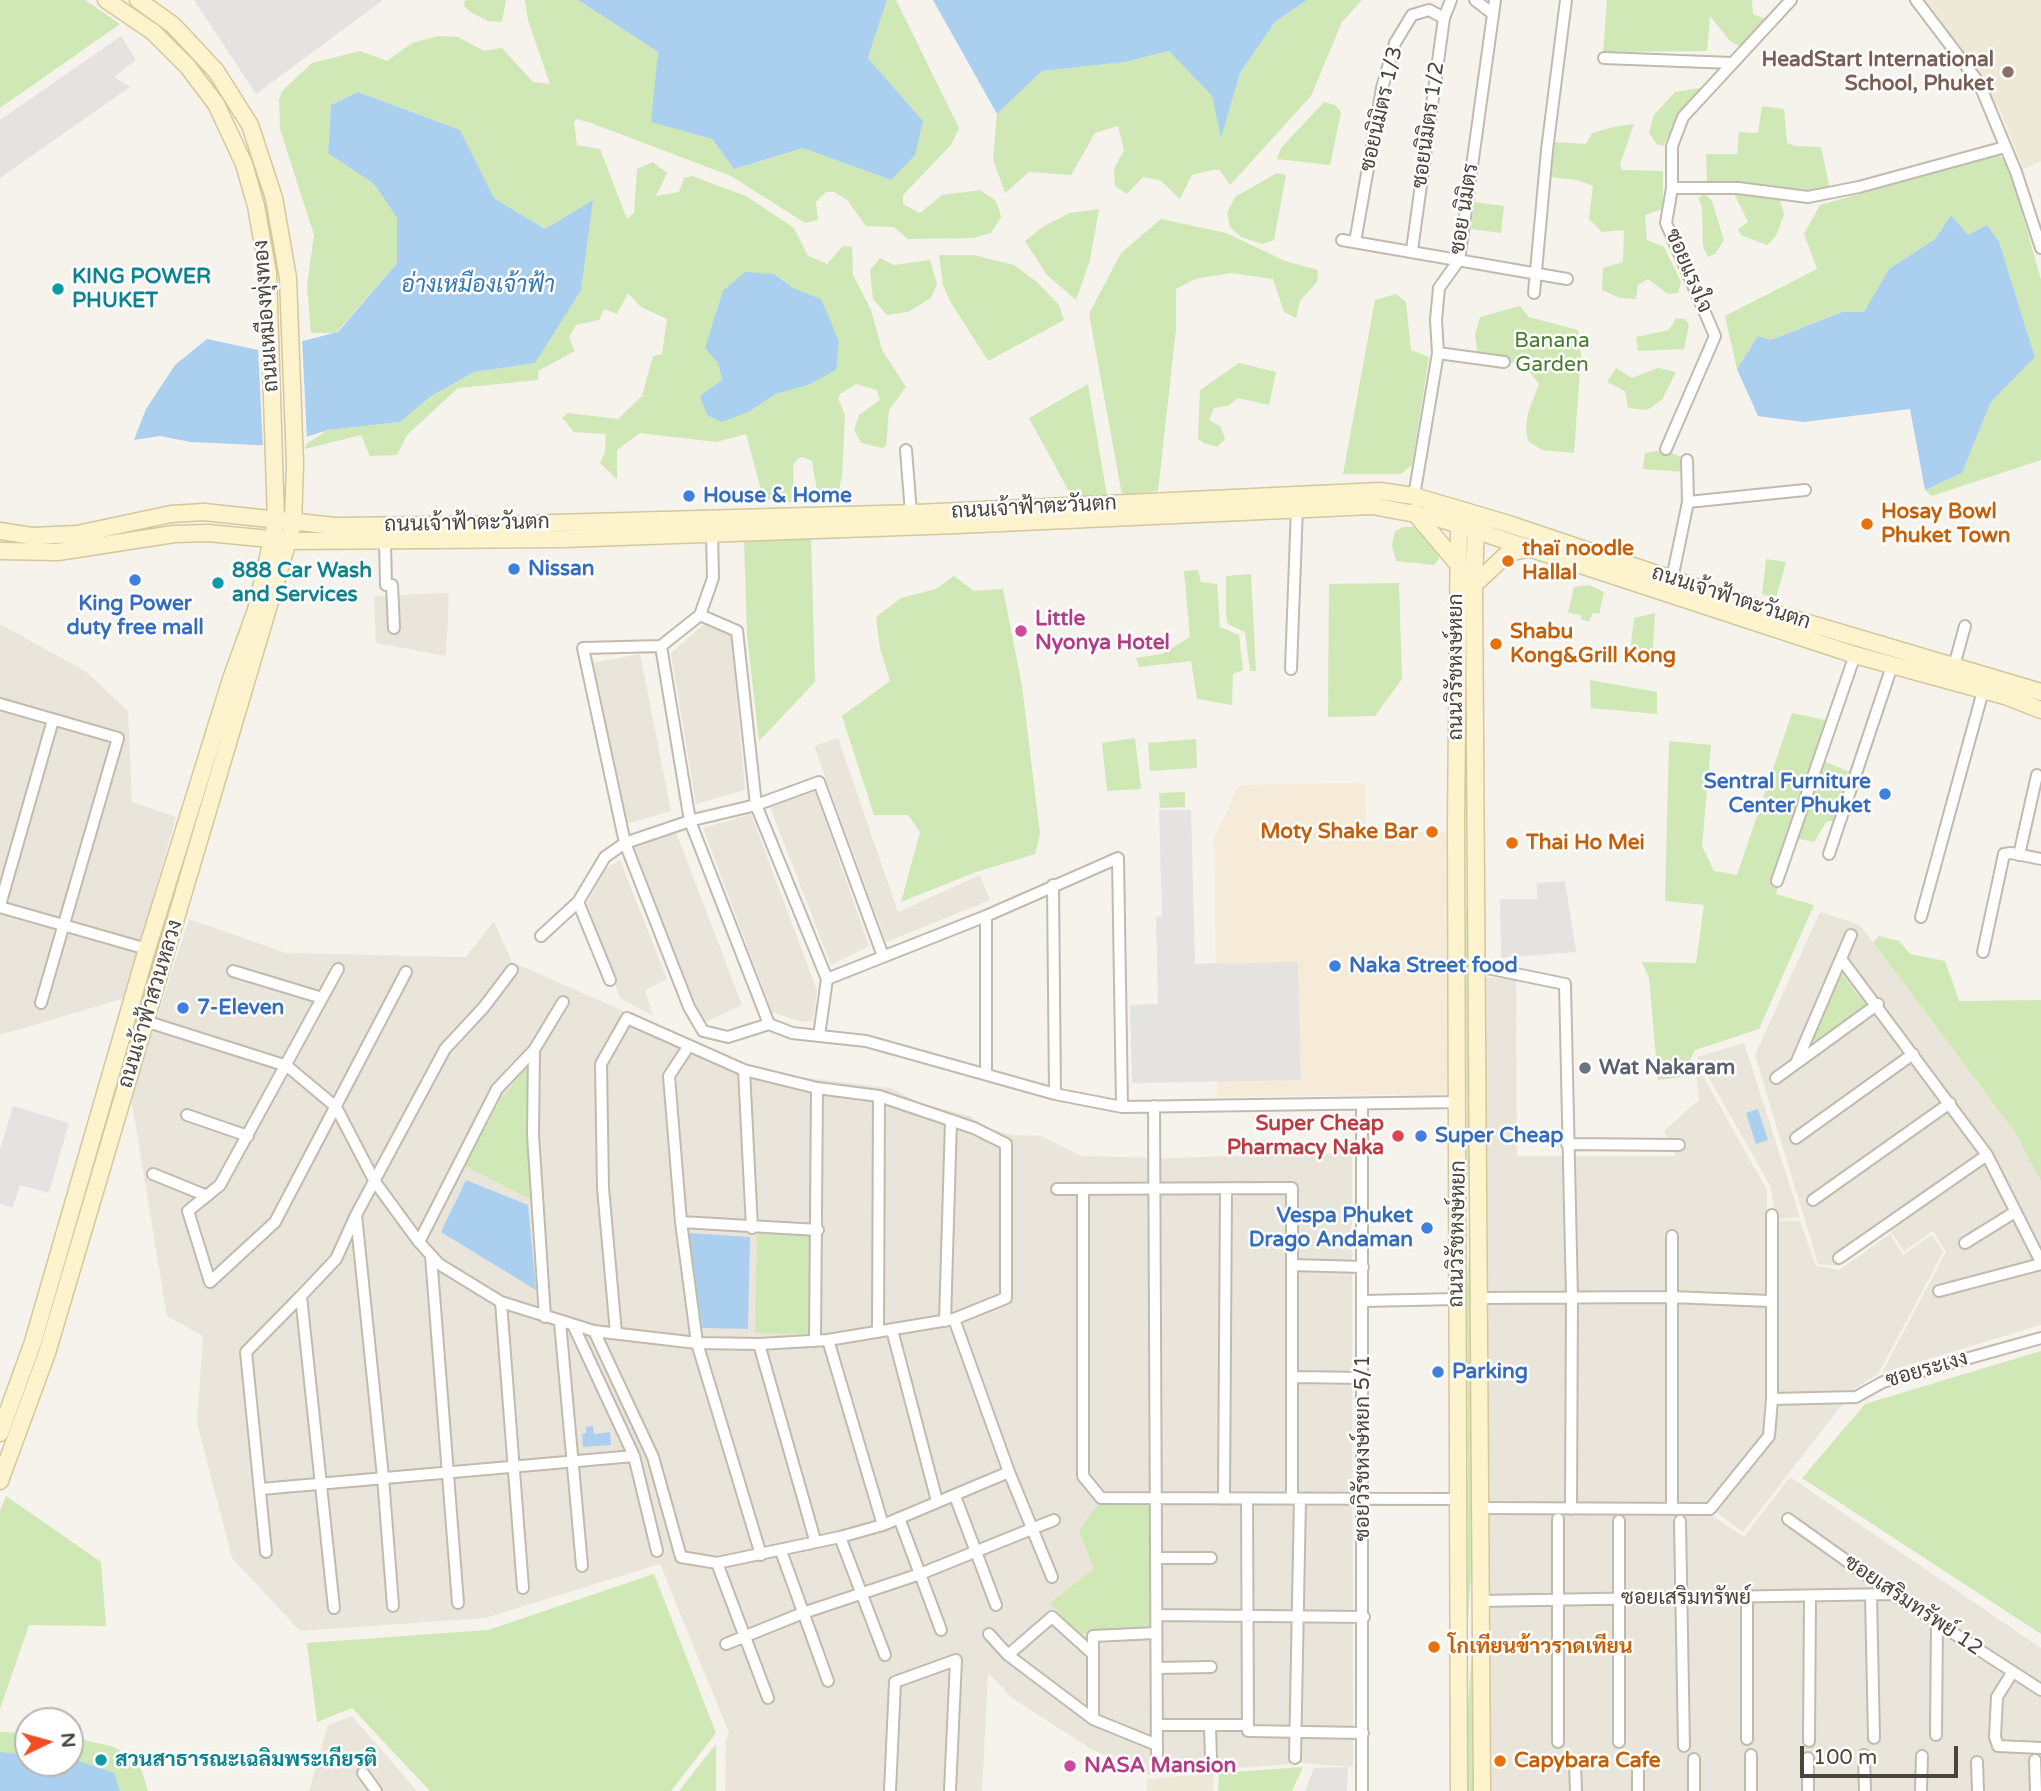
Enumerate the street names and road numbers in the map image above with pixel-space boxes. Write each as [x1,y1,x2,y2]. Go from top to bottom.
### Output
street label: ซอยนิมิตร 1/3 [1355,44,1409,174]
street label: ซอยนิมิตร 1/2 [1408,60,1450,190]
street label: ซอย นิมิตร [1445,162,1485,256]
street label: ซอยแรงใจ [1659,225,1717,317]
street label: ถนนเหมืองทุ่งทอง [249,239,285,393]
street label: ถนนเจ้าฟ้าตะวันตก [951,491,1117,525]
street label: ถนนเจ้าฟ้าตะวันตก [384,510,550,538]
street label: ถนนเจ้าฟ้าตะวันตก [1648,560,1814,636]
street label: ถนนวิรัชหงษ์หยก [1443,593,1469,741]
street label: ถนนเจ้าฟ้าสวนหลวง [113,917,189,1091]
street label: ถนนวิรัชหงษ์หยก [1444,1160,1472,1308]
street label: ซอยระเงง [1883,1346,1971,1394]
street label: ซอยวิรัชหงษ์หยก 5/1 [1350,1355,1376,1541]
street label: ซอยเสริมทรัพย์ 12 [1839,1550,1987,1662]
street label: ซอยเสริมทรัพย์ [1621,1585,1751,1611]

